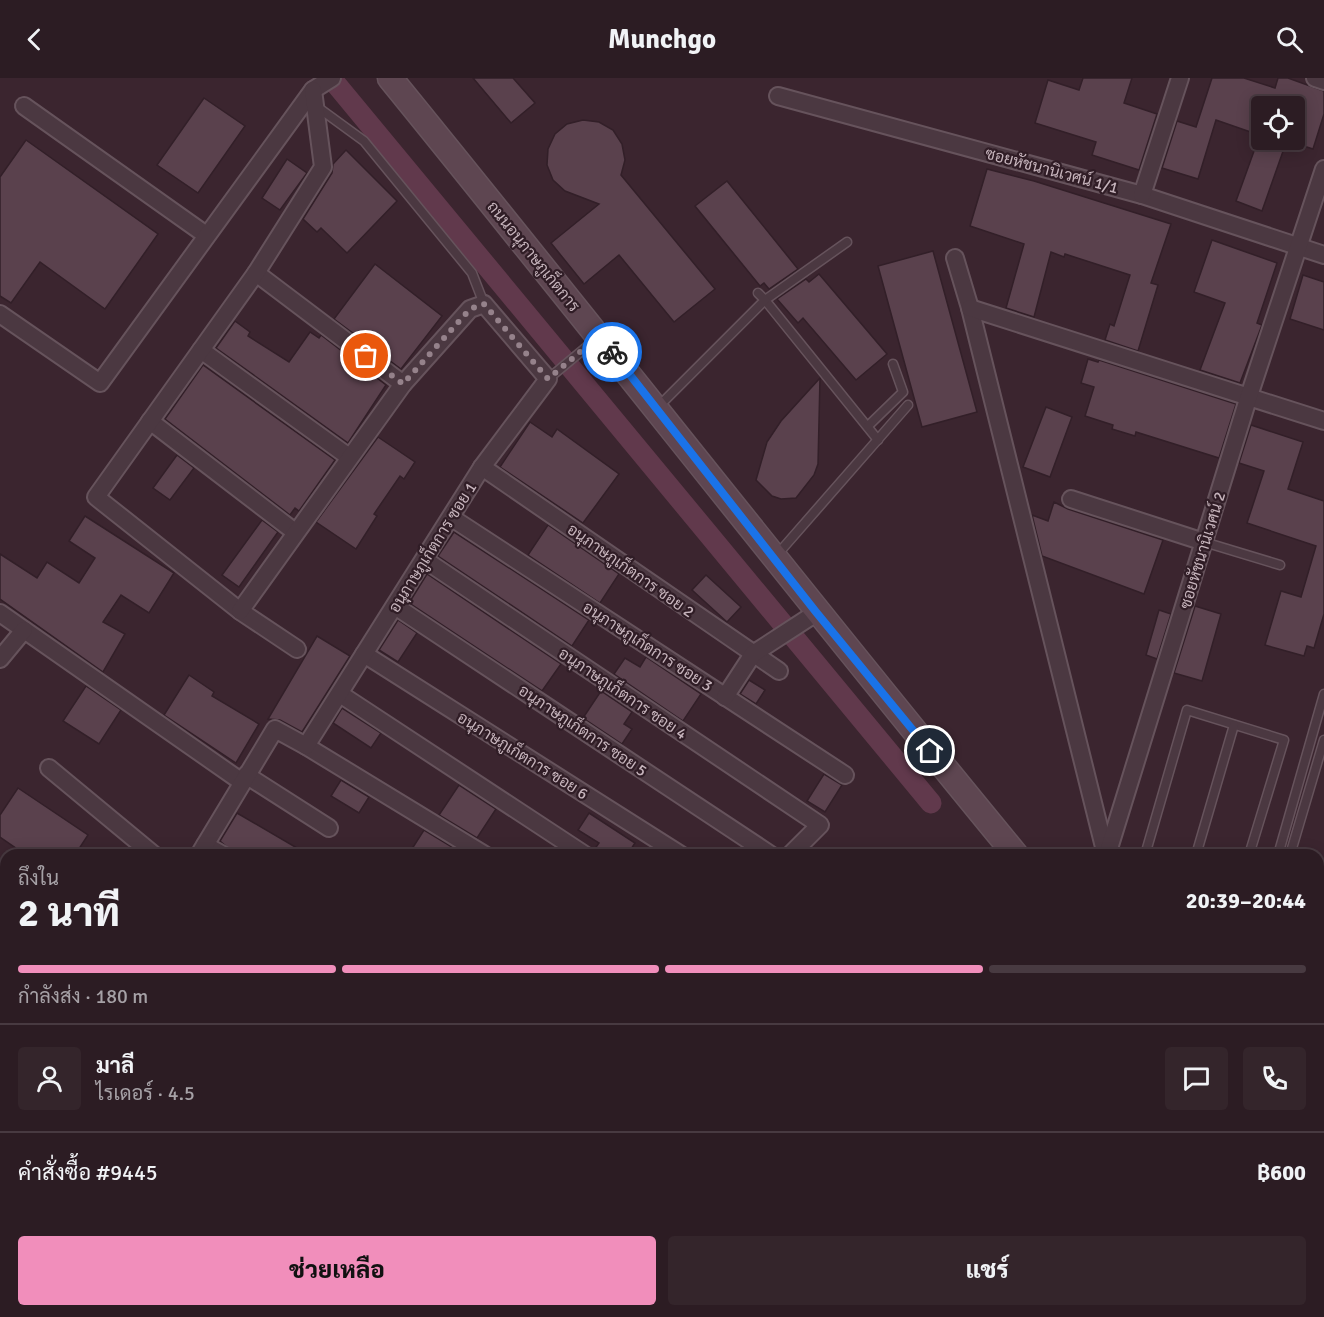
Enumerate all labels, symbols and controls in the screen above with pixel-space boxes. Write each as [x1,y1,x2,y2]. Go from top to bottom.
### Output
icon: back [18,23,51,56]
text: Munchgo [608,23,716,56]
icon: search [1273,23,1306,56]
map controls [1251,96,1305,150]
button: locate [1251,96,1305,150]
street label: ซอยหัชนานิเวศน์ 1/1 [983,141,1121,198]
street label: ถนนอนุภาษภูเก็ตการ [482,195,587,317]
courier [582,322,642,382]
pin [340,330,391,381]
icon: bike [596,336,629,369]
icon: bag [349,339,382,372]
street label: อนุภาษภูเก็ตการ ซอย 1 [381,476,482,617]
street label: ซอยหัชนานิเวศน์ 2 [1173,488,1230,611]
street label: อนุภาษภูเก็ตการ ซอย 2 [562,516,700,623]
street label: อนุภาษภูเก็ตการ ซอย 3 [578,594,718,697]
street label: อนุภาษภูเก็ตการ ซอย 4 [554,640,693,745]
street label: อนุภาษภูเก็ตการ ซอย 5 [514,677,653,782]
street label: อนุภาษภูเก็ตการ ซอย 6 [453,704,594,805]
pin [904,725,955,776]
icon: home [913,734,946,767]
text: ถึงใน [18,866,59,891]
text: 20:39–20:44 [1186,887,1306,914]
text: 2 นาที [18,889,120,937]
text: กำลังส่ง · 180 m [18,984,148,1009]
button: person [18,1047,81,1110]
button: chat [1165,1047,1228,1110]
button: phone [1243,1047,1306,1110]
text: มาลี [96,1052,134,1079]
text: ไรเดอร์ · 4.5 [96,1081,195,1106]
text: คำสั่งซื้อ #9445 [18,1159,158,1186]
text: ฿600 [1257,1159,1306,1186]
button: ช่วยเหลือ [18,1236,656,1305]
button: แชร์ [668,1236,1306,1305]

